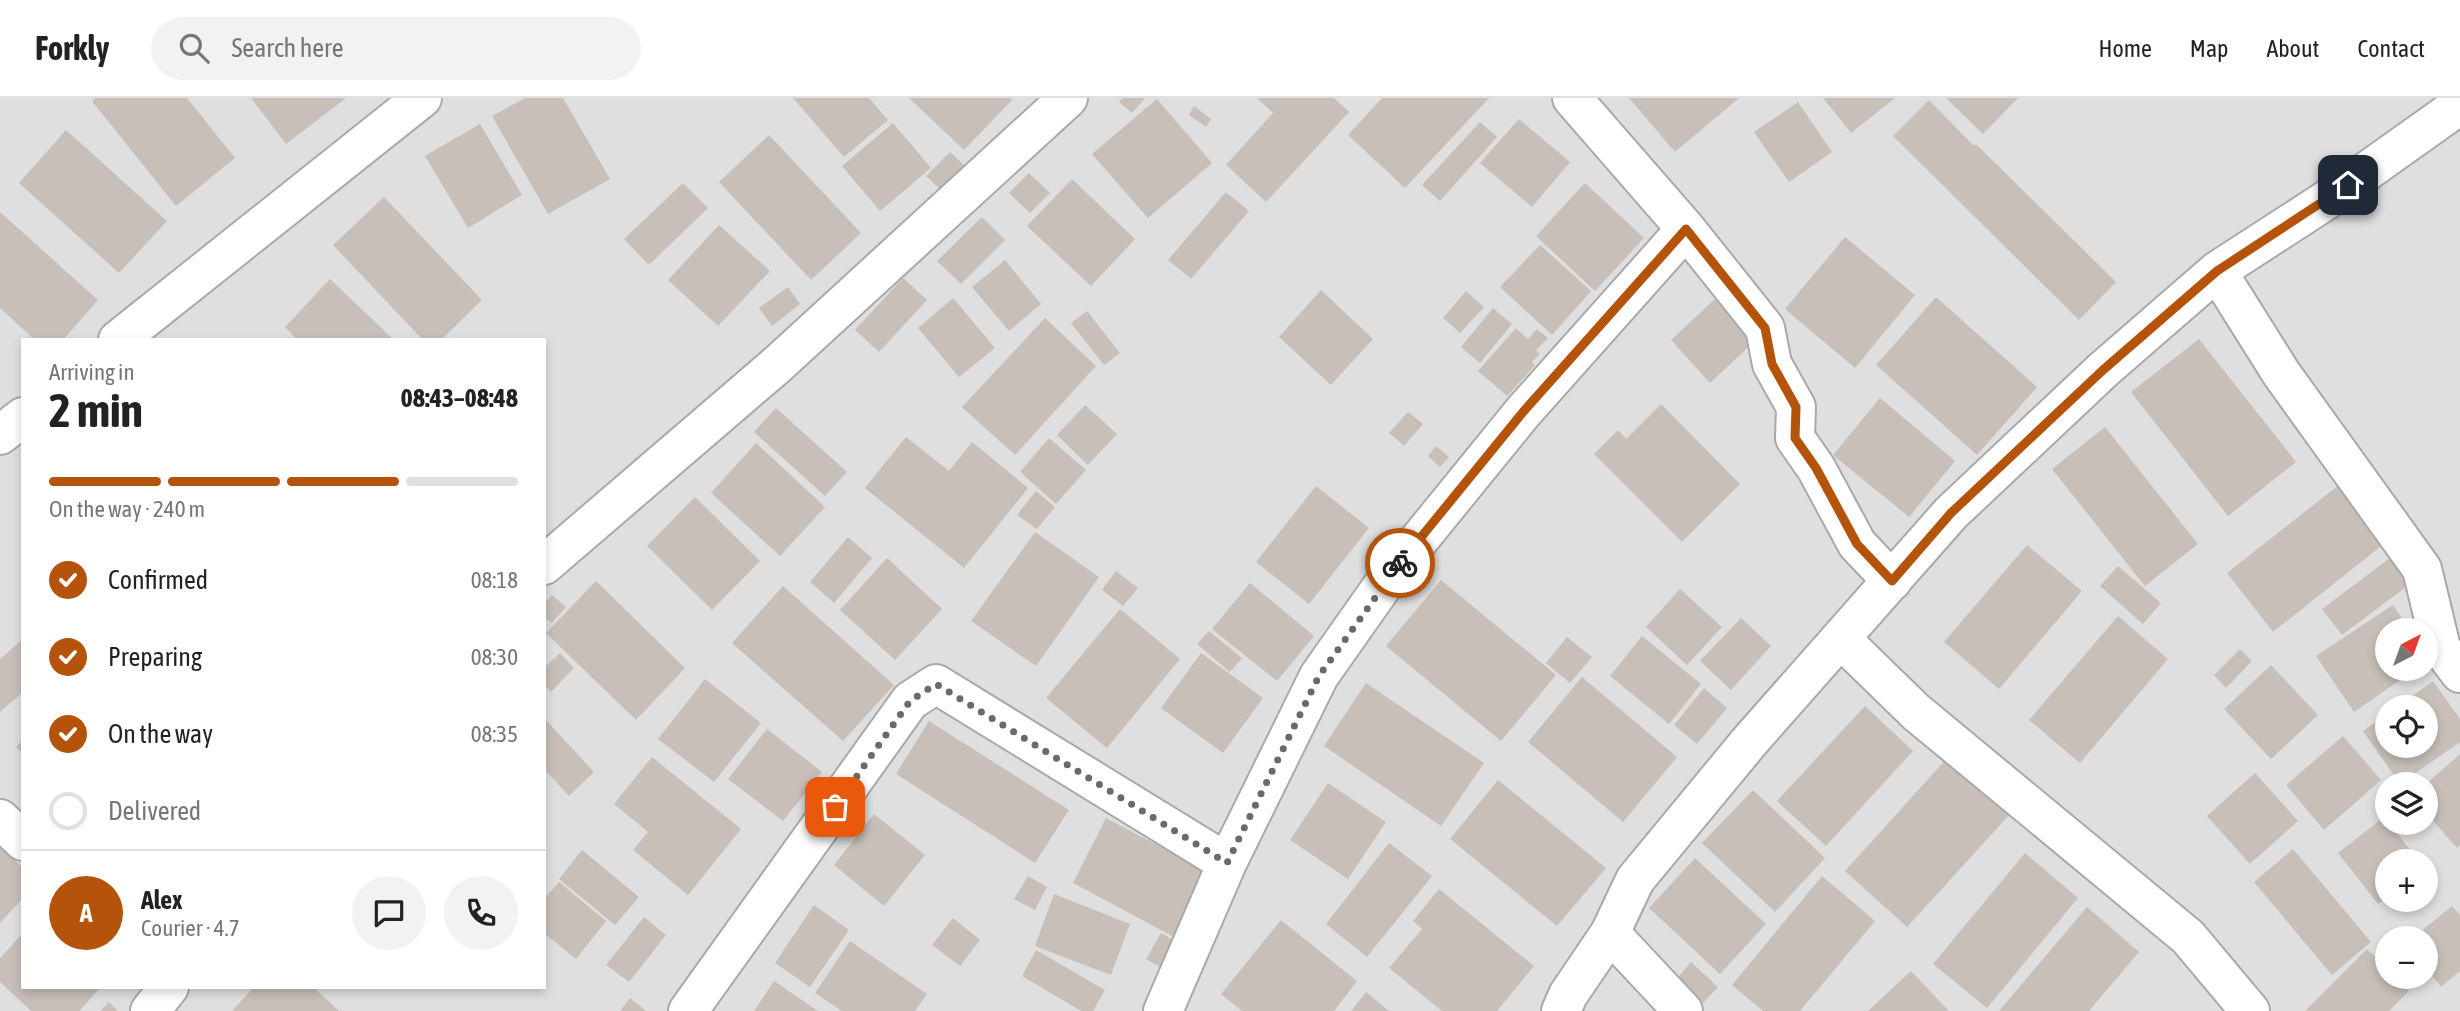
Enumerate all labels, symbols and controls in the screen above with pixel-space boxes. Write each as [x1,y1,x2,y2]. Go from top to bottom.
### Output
search box [151,17,641,80]
text: Forkly [35,29,109,67]
icon: search [175,29,213,67]
text: Search here [231,33,344,63]
text: Home [2098,35,2152,62]
text: Map [2190,35,2228,62]
text: About [2266,35,2319,62]
text: Contact [2357,35,2425,62]
pin [2318,155,2378,215]
icon: home [2329,166,2367,204]
text: Arriving in [49,359,135,385]
text: 08:43–08:48 [401,383,518,413]
text: 2 min [49,384,143,437]
text: On the way · 240 m [49,496,205,522]
courier [1365,528,1435,598]
icon: bike [1381,544,1419,582]
icon: check [49,561,87,599]
text: Confirmed [108,565,208,595]
text: 08:18 [471,567,518,593]
north arrow [2375,618,2438,681]
map controls [2375,618,2438,989]
icon: check [49,638,87,676]
text: Preparing [108,642,202,672]
text: 08:30 [471,644,518,670]
button: locate [2375,695,2438,758]
icon: check [49,715,87,753]
text: On the way [108,719,213,749]
text: 08:35 [471,721,518,747]
button: layers [2375,772,2438,835]
pin [805,777,865,837]
icon: bag [816,788,854,826]
text: Delivered [108,796,201,826]
button: + [2375,849,2438,912]
button: chat [352,876,426,950]
button: phone [444,876,518,950]
text: Alex [141,885,182,915]
text: A [80,898,92,928]
text: Courier · 4.7 [141,915,240,941]
button: − [2375,926,2438,989]

